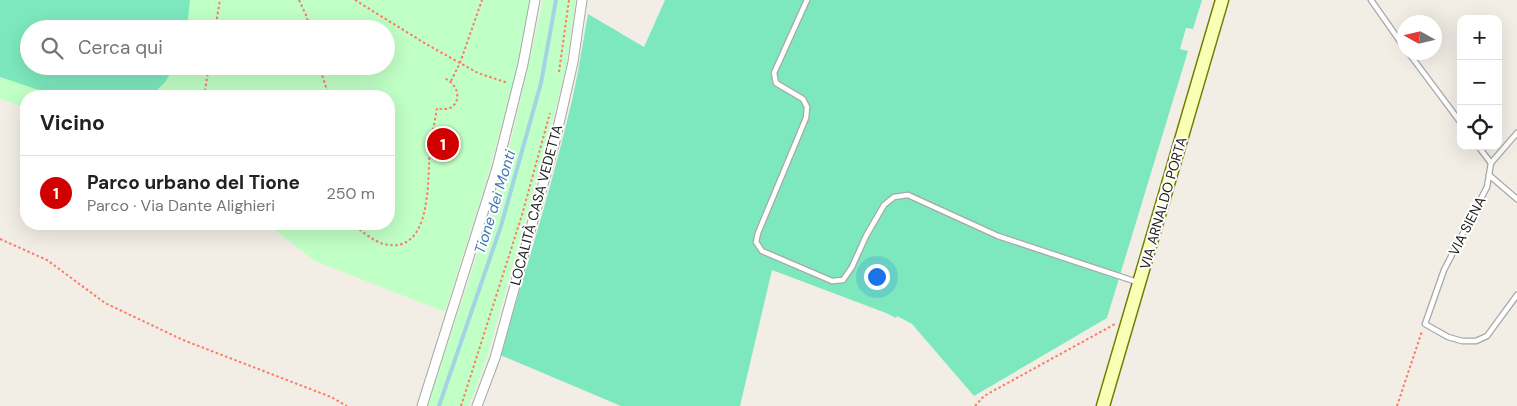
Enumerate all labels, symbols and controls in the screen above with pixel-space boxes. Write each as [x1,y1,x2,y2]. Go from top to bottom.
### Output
north arrow [1397,15,1442,60]
map controls [1457,15,1502,150]
button: + [1457,15,1502,60]
search box [20,20,395,75]
icon: search [38,34,66,62]
text: Cerca qui [78,35,163,60]
button: − [1457,60,1502,105]
button: locate [1457,105,1502,150]
text: Vicino [40,109,105,137]
street label: LOCALITÀ CASA VEDETTA [506,123,566,287]
pin: 1 [427,125,459,163]
street label: VIA ARNALDO PORTA [1135,135,1191,271]
water label: Tione dei Monti [470,147,520,256]
text: Parco urbano del Tione [87,170,300,195]
text: 1 [53,183,59,204]
text: 250 m [327,183,375,204]
street label: VIA SIENA [1444,193,1490,259]
text: Parco · Via Dante Alighieri [87,195,275,216]
your location [864,264,890,290]

